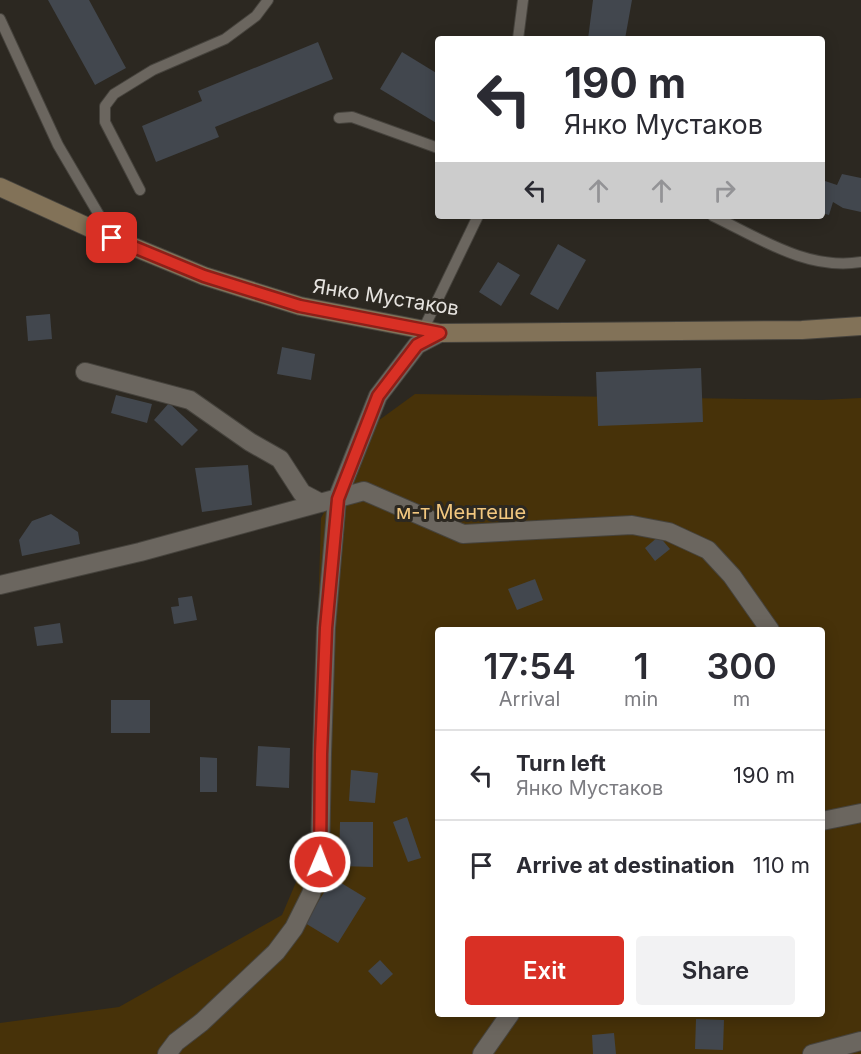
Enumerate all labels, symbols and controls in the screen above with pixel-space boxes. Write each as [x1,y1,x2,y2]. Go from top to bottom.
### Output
text: 190 m [564,57,686,108]
icon: left [465,60,543,138]
text: Янко Мустаков [564,108,763,141]
icon: left [519,174,552,207]
icon: ahead [582,174,615,207]
icon: ahead [645,174,678,207]
icon: right [708,174,741,207]
pin [86,212,137,263]
icon: arrive [95,221,128,254]
street label: Янко Мустаков [311,274,461,320]
park label: м-т Ментeше [396,500,526,524]
text: 17:54 [483,644,576,688]
text: 1 [634,644,649,688]
text: 300 [706,644,777,688]
text: Arrival [499,687,560,711]
text: min [624,687,658,711]
text: m [733,687,750,711]
text: Turn left [516,750,606,776]
icon: left [465,759,498,792]
text: 190 m [733,762,795,788]
text: Янко Мустаков [516,776,663,800]
position arrow [288,830,352,894]
icon: arrive [465,849,498,882]
text: Arrive at destination [516,852,735,878]
text: 110 m [753,852,810,878]
button: Exit [465,936,624,1005]
button: Share [636,936,795,1005]

